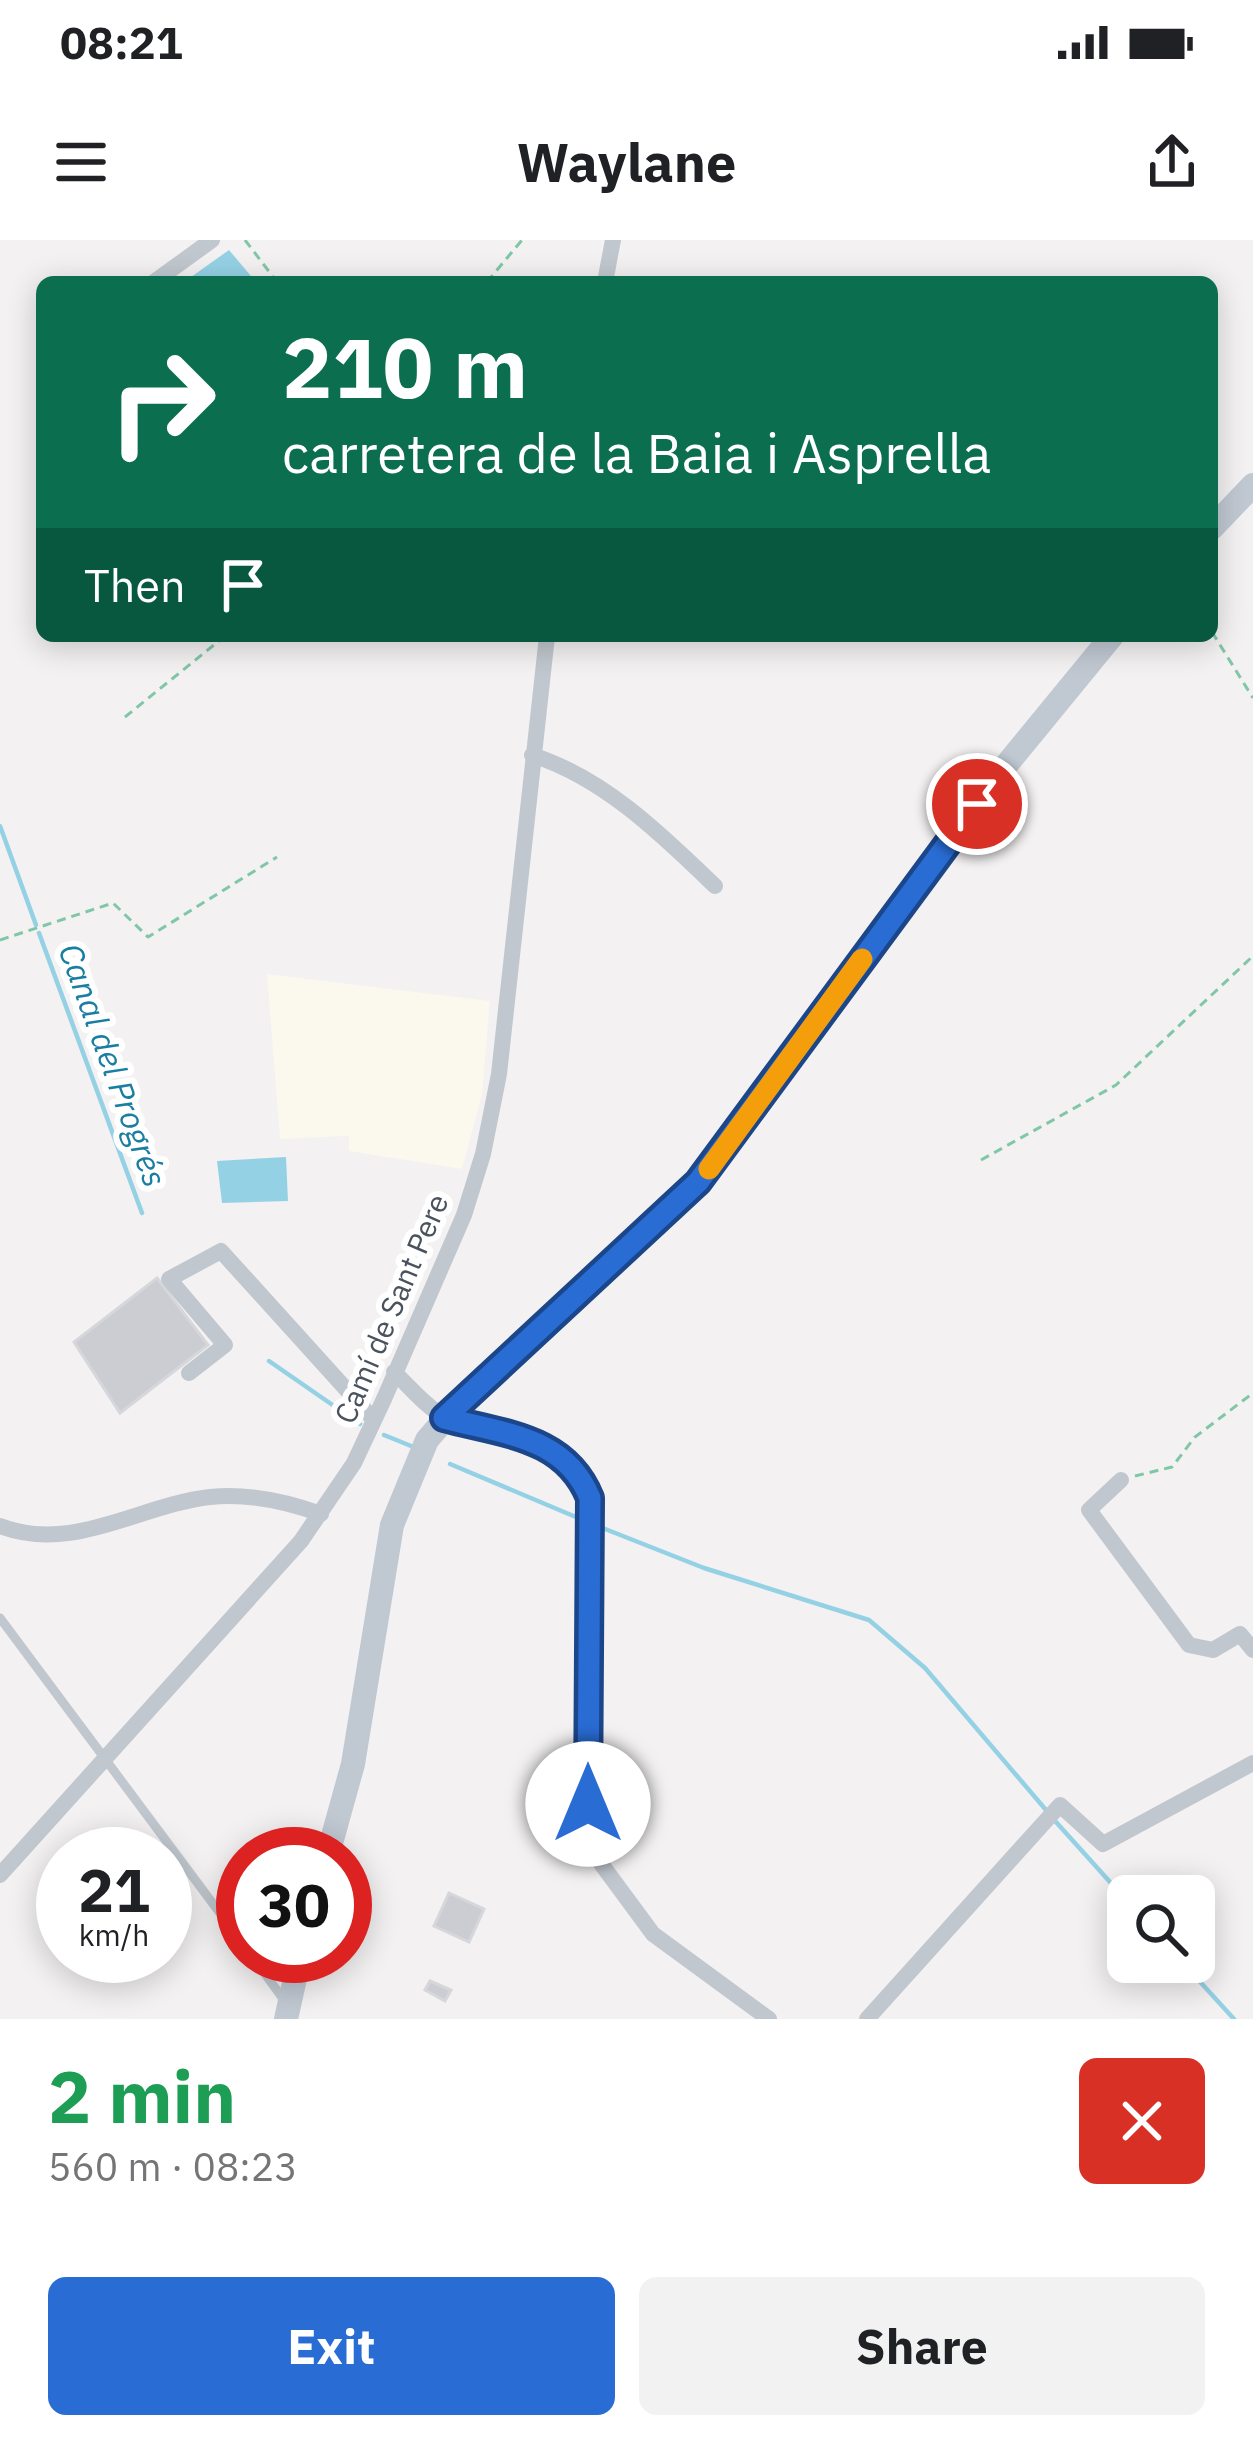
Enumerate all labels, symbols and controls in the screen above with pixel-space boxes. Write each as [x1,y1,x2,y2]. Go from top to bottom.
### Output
text: 08:21 [60,13,183,71]
text: Waylane [517,127,736,197]
icon: menu [48,129,114,195]
icon: share [1139,129,1205,195]
text: 210 m [282,312,528,421]
icon: right [84,324,240,480]
text: carretera de la Baia i Asprella [282,418,991,488]
icon: arrive [210,552,276,618]
text: Then [84,556,186,614]
pin [926,753,1028,855]
icon: arrive [944,771,1010,837]
water label: Canal del Progrés [50,937,177,1192]
street label: Camí de Sant Pere [325,1188,457,1429]
position arrow [525,1741,651,1867]
speed limit sign: 30 [216,1827,372,1983]
text: 21 [78,1850,150,1929]
map controls [1107,1875,1215,1983]
button: search [1107,1875,1215,1983]
text: km/h [79,1915,149,1954]
text: 2 min [48,2049,236,2143]
button: close [1079,2058,1205,2184]
text: 560 m · 08:23 [48,2141,298,2192]
button: Exit [48,2277,615,2415]
button: Share [639,2277,1205,2415]

